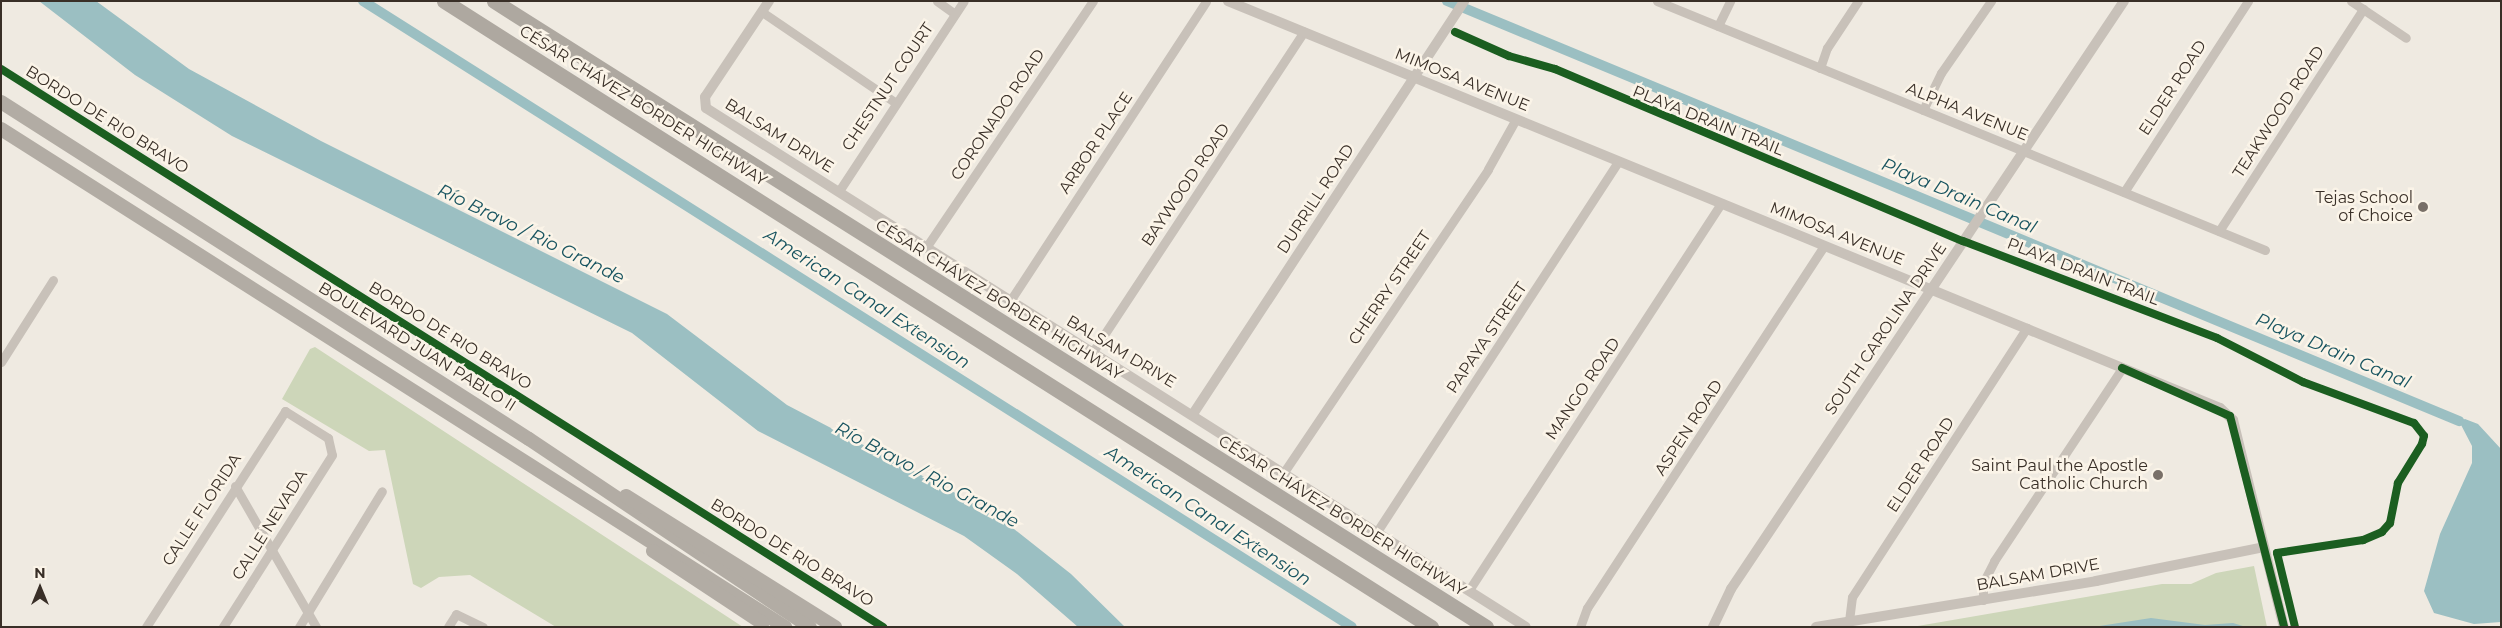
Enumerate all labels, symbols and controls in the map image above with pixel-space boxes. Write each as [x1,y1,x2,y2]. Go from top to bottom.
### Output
street label: CHESTNUT COURT [838,19,938,155]
street label: CÉSAR CHÁVEZ BORDER HIGHWAY [516,21,770,191]
street label: ELDER ROAD [2135,37,2211,139]
street label: TEAKWOOD ROAD [2229,42,2329,182]
street label: MIMOSA AVENUE [1392,44,1532,116]
street label: CORONADO ROAD [947,46,1049,184]
street label: BORDO DE RIO BRAVO [22,62,192,178]
street label: ALPHA AVENUE [1903,79,2031,145]
street label: PLAYA DRAIN TRAIL [1630,82,1786,160]
street label: ARBOR PLACE [1055,89,1137,197]
street label: BALSAM DRIVE [721,95,837,177]
street label: BAYWOOD ROAD [1138,120,1234,250]
street label: DURRILL ROAD [1274,141,1358,257]
water label: Playa Drain Canal [1878,154,2040,238]
water label: Río Bravo / Rio Grande [434,179,628,289]
place label: Tejas School of Choice [2315,188,2413,226]
street label: MIMOSA AVENUE [1767,198,1907,270]
marker: Tejas School of Choice [2417,201,2429,213]
street label: CÉSAR CHÁVEZ BORDER HIGHWAY [872,215,1126,385]
water label: American Canal Extension [760,224,974,374]
street label: CHERRY STREET [1345,227,1435,349]
street label: PLAYA DRAIN TRAIL [2004,234,2162,310]
street label: SOUTH CAROLINA DRIVE [1821,239,1951,419]
street label: BOULEVARD JUAN PABLO II [315,278,519,416]
street label: BORDO DE RIO BRAVO [365,278,535,394]
street label: PAPAYA STREET [1443,279,1531,397]
water label: Playa Drain Canal [2252,309,2414,393]
street label: BALSAM DRIVE [1063,312,1179,392]
street label: MANGO ROAD [1542,334,1624,444]
street label: ASPEN ROAD [1651,377,1727,479]
street label: ELDER ROAD [1883,414,1959,516]
water label: Río Bravo / Rio Grande [831,417,1023,533]
street label: CÉSAR CHÁVEZ BORDER HIGHWAY [1215,431,1469,601]
water label: American Canal Extension [1101,441,1315,591]
street label: CALLE FLORIDA [159,450,245,570]
place label: Saint Paul the Apostle Catholic Church [1971,456,2148,494]
street label: CALLE NEVADA [228,466,312,584]
marker: Saint Paul the Apostle Catholic Church [2152,469,2164,481]
street label: BORDO DE RIO BRAVO [707,495,877,611]
street label: BALSAM DRIVE [1975,555,2101,595]
north arrow [15,563,65,613]
text: N [34,564,46,582]

